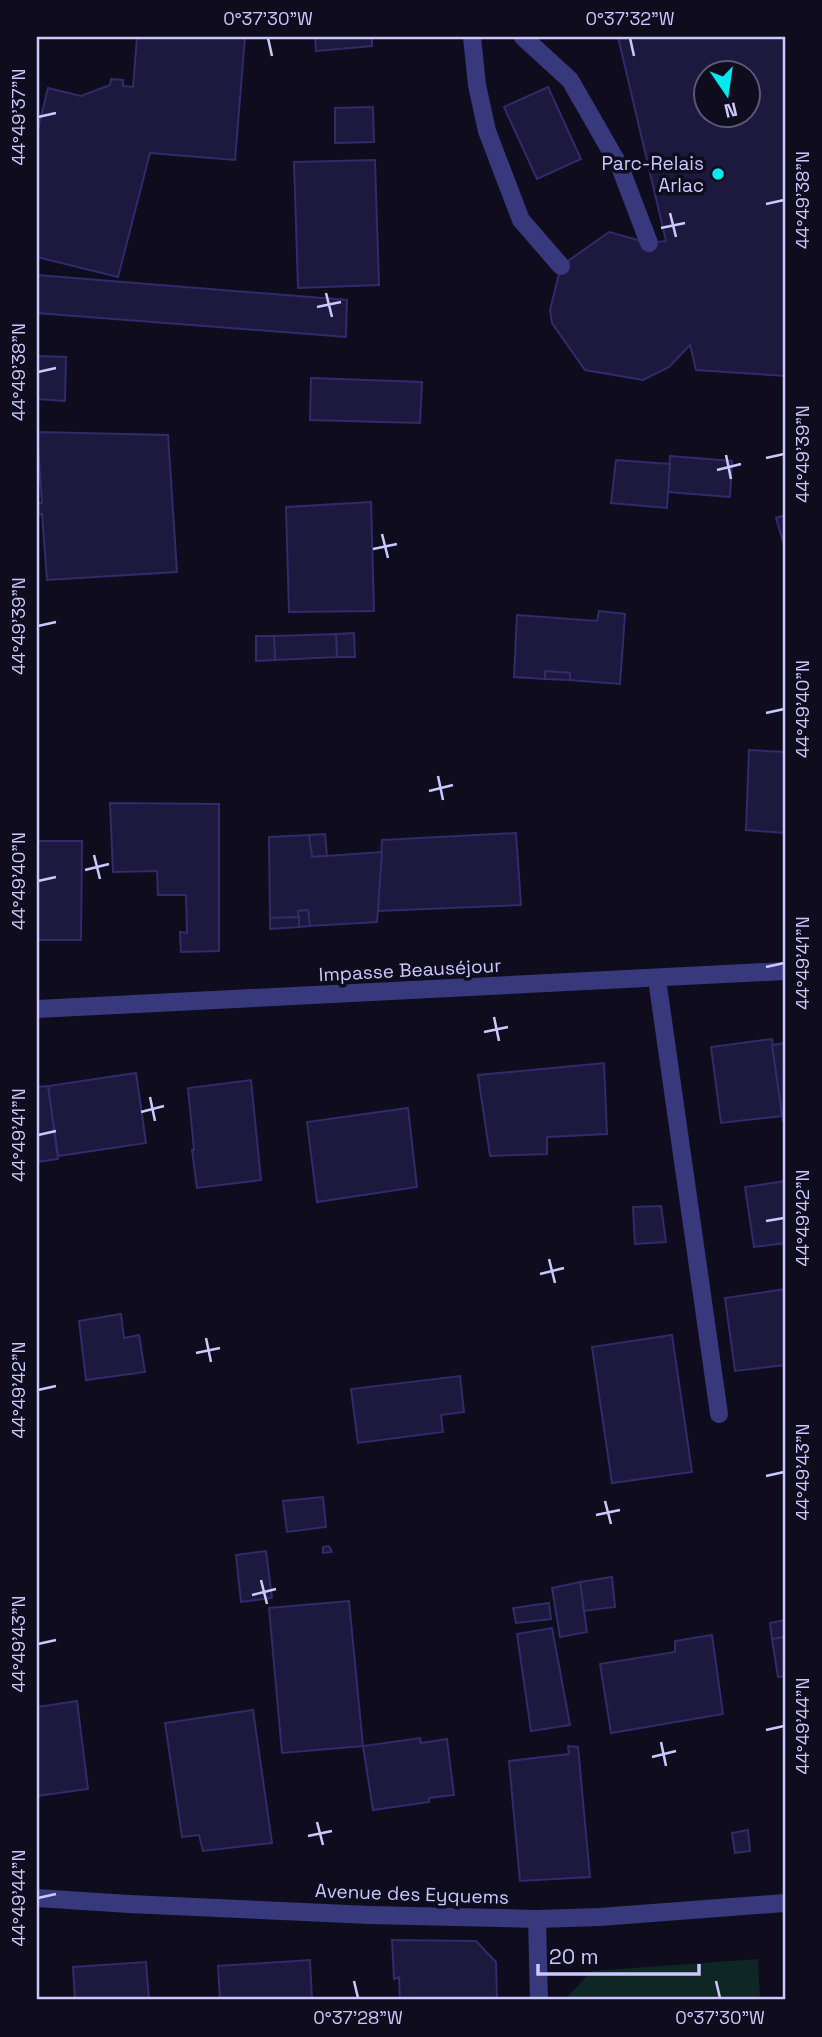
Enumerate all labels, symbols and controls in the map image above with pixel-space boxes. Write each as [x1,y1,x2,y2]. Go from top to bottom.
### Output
text: 0°37'30"W [223,7,313,30]
text: 0°37'32"W [585,7,675,30]
north arrow [692,60,762,130]
text: 44°49'37"N [7,69,30,165]
text: N [722,96,740,124]
place label: Parc-Relais Arlac [602,151,704,198]
text: 44°49'38"N [791,151,814,249]
marker: Parc-Relais Arlac [710,166,726,182]
text: 44°49'38"N [7,323,30,421]
text: 44°49'39"N [791,405,814,503]
text: 44°49'39"N [7,577,30,675]
text: 44°49'40"N [791,660,814,758]
text: 44°49'40"N [7,832,30,930]
text: 44°49'41"N [791,916,814,1010]
street label: Impasse Beauséjour [318,953,502,987]
text: 44°49'41"N [7,1088,30,1182]
text: 44°49'42"N [791,1169,814,1267]
text: 44°49'42"N [7,1341,30,1439]
text: 44°49'43"N [791,1423,814,1521]
text: 44°49'43"N [7,1595,30,1693]
text: 44°49'44"N [791,1678,814,1774]
text: 44°49'44"N [7,1850,30,1946]
street label: Avenue des Eyquems [315,1878,509,1910]
scale bar [538,1932,700,1976]
text: 20 m [549,1943,599,1970]
text: 0°37'28"W [313,2006,403,2029]
text: 0°37'30"W [675,2006,765,2029]

